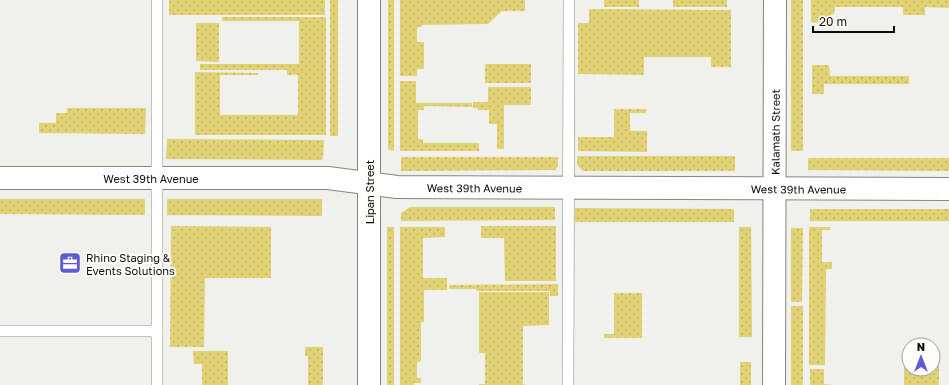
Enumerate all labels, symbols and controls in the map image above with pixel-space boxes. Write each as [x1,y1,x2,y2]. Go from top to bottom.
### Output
scale bar [813,8,894,34]
text: 20 m [819,14,847,29]
street label: Kalamath Street [768,89,781,175]
street label: Lipan Street [363,160,376,224]
street label: West 39th Avenue [103,172,199,185]
street label: West 39th Avenue [427,181,522,194]
street label: West 39th Avenue [751,182,846,195]
office icon: Rhino Staging & Events Solutions [57,250,83,276]
place label: Rhino Staging & Events Solutions [86,251,175,277]
north arrow [901,337,941,377]
text: N [917,340,925,353]

